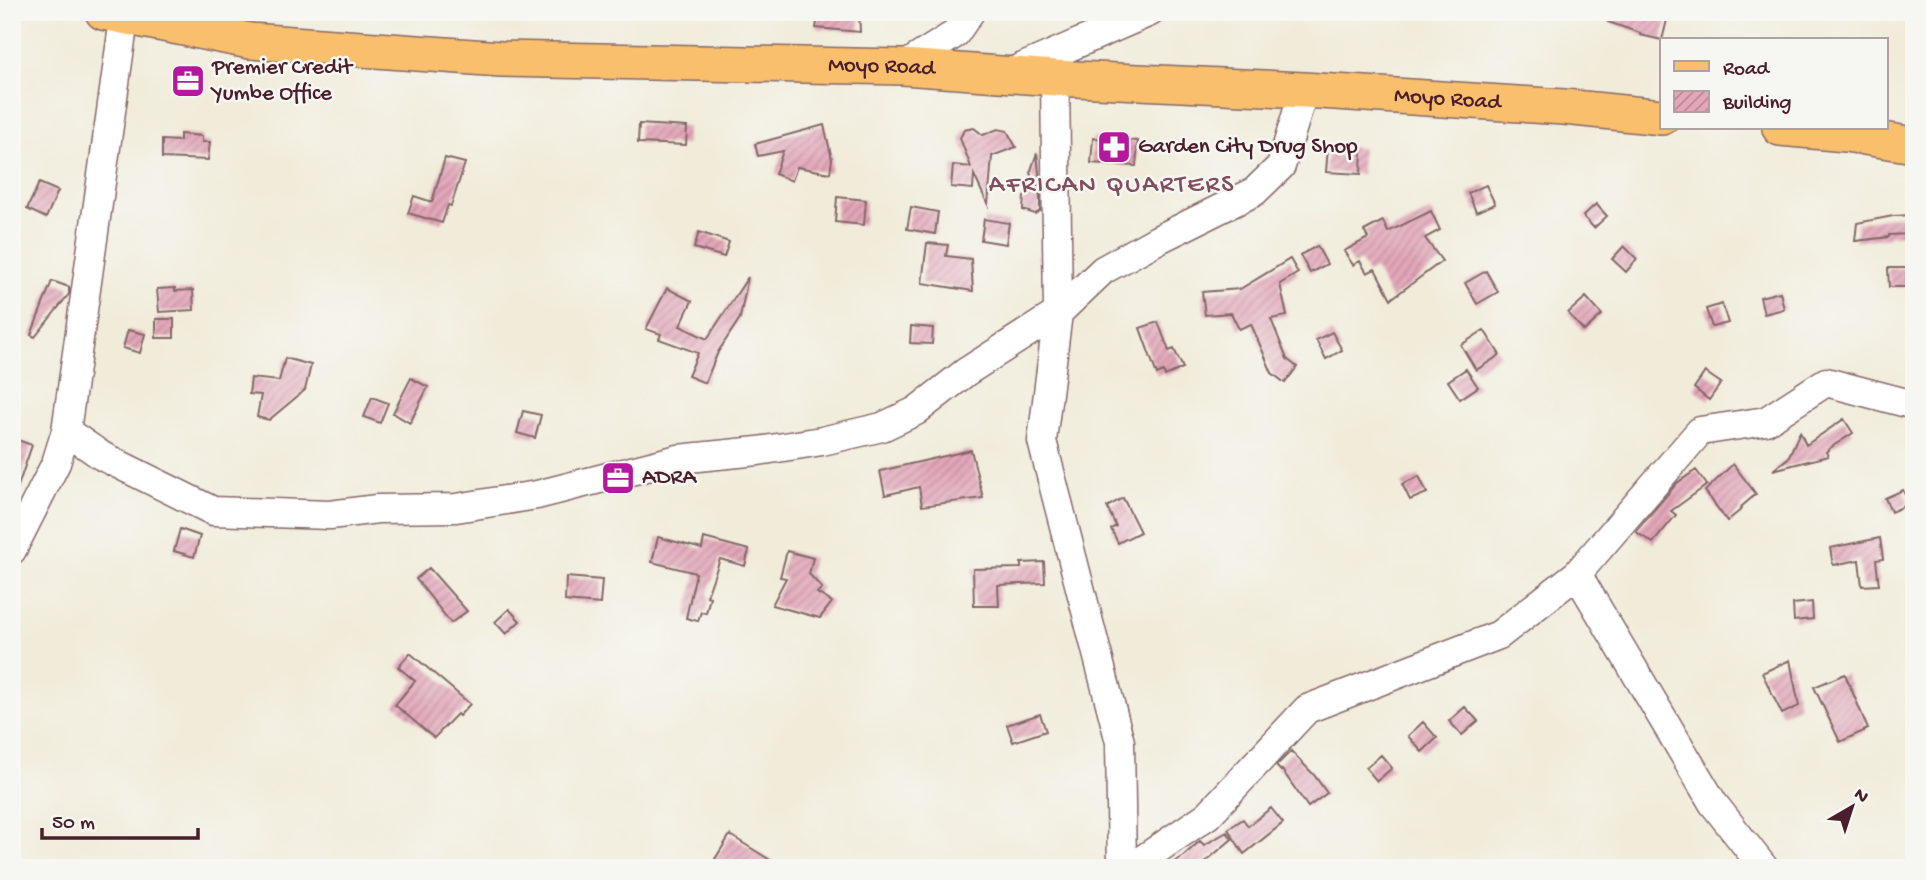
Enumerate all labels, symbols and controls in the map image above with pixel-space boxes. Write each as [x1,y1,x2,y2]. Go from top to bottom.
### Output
legend [1660,38,1888,130]
street label: Moyo Road [828,52,937,83]
place label: Premier Credit Yumbe Office [210,55,353,108]
text: Road [1723,58,1771,83]
office icon: Premier Credit Yumbe Office [169,62,207,100]
street label: Moyo Road [1393,82,1503,116]
text: Building [1722,92,1792,117]
pharmacy icon: Garden City Drug Shop [1095,128,1133,166]
place label: Garden City Drug Shop [1138,134,1358,161]
district label: AFRICAN QUARTERS [989,171,1235,202]
office icon: ADRA [599,459,637,497]
place label: ADRA [642,465,698,492]
north arrow [1818,772,1888,842]
text: N [1848,784,1873,809]
scale bar [42,796,198,840]
text: 50 m [52,812,95,837]

